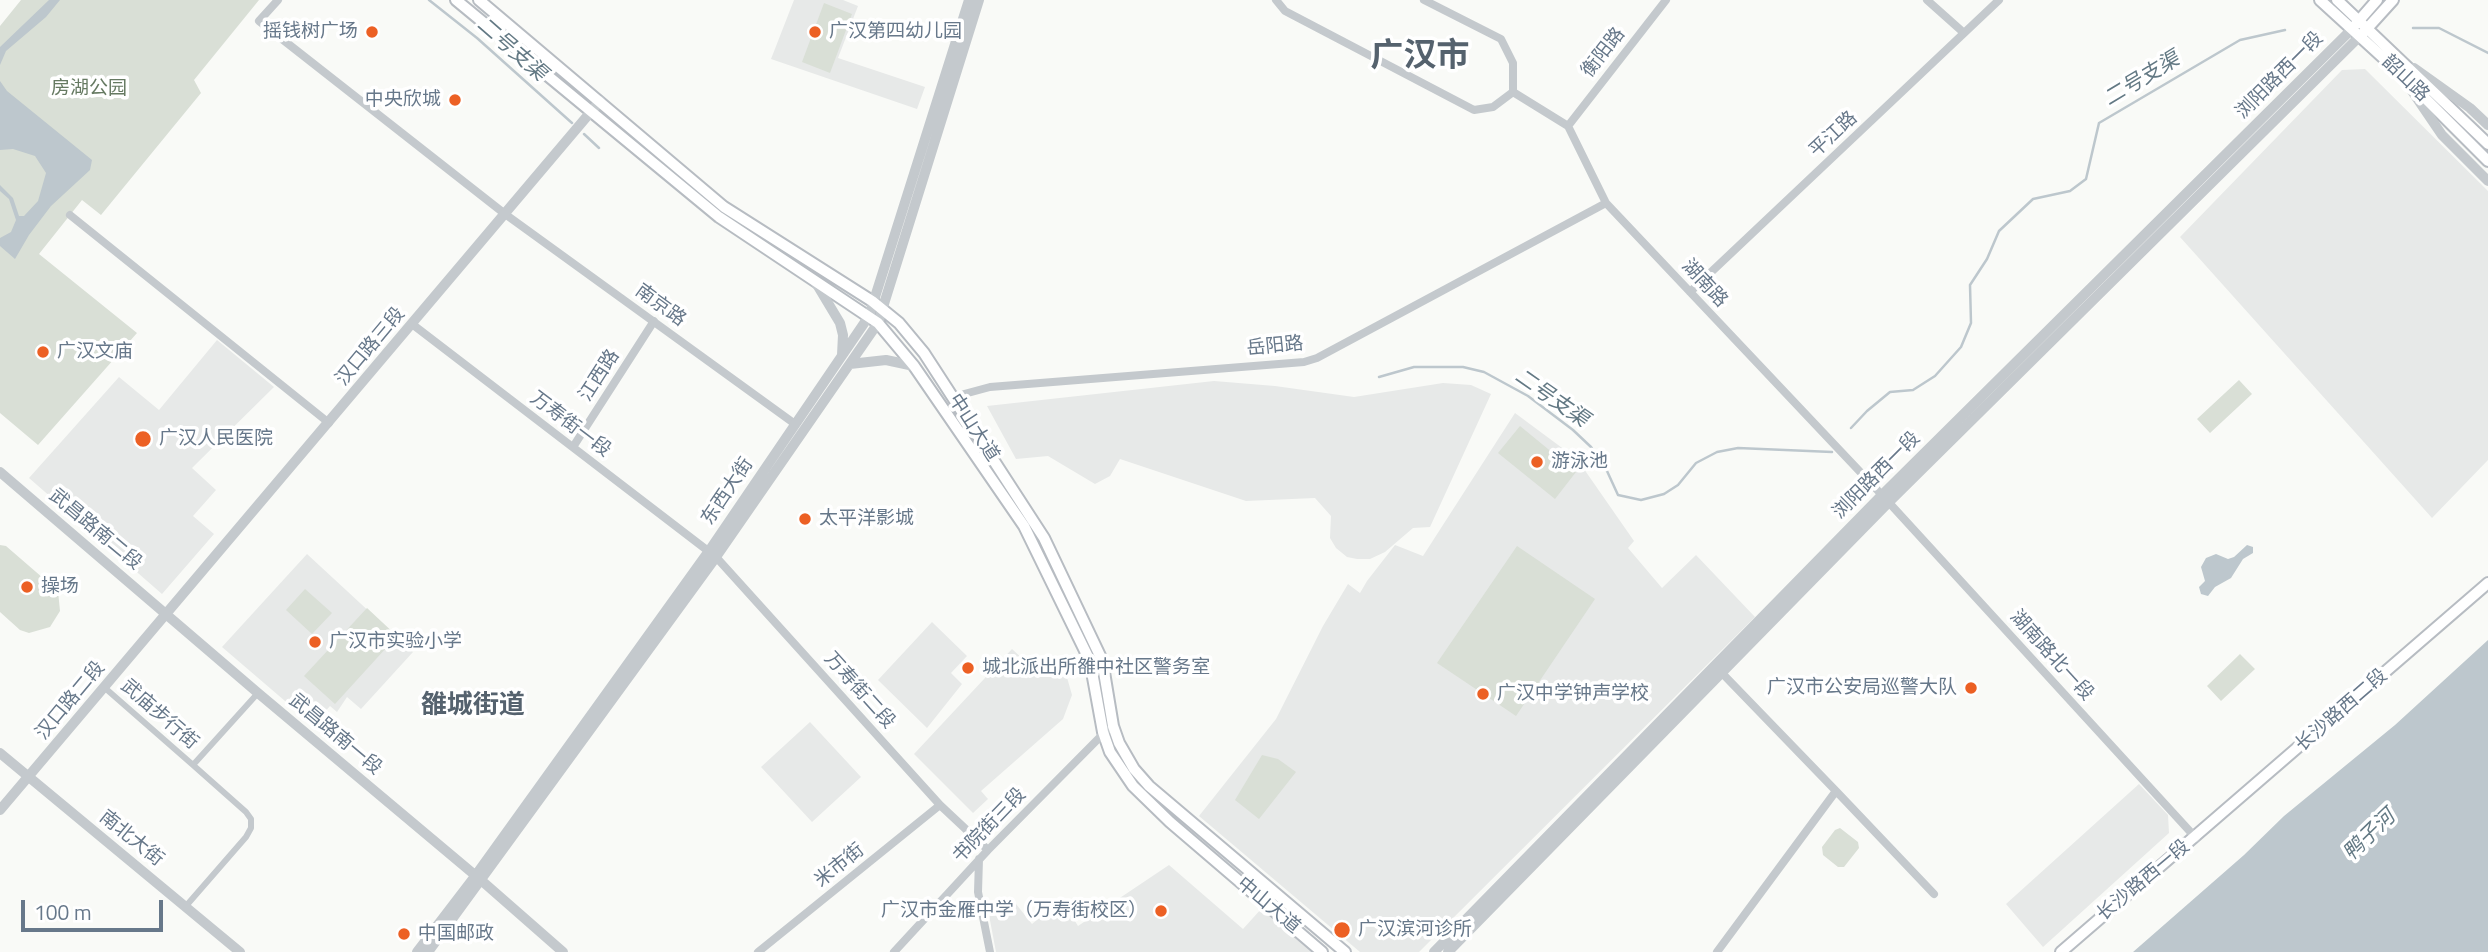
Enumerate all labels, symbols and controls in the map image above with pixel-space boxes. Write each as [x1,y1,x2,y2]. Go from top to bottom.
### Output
water label: 二号支渠 [471,13,551,87]
place label: 摇钱树广场 [263,21,358,43]
place label: 广汉第四幼儿园 [829,21,962,43]
marker: 摇钱树广场 [364,24,380,40]
marker: 广汉第四幼儿园 [807,24,823,40]
street label: 衡阳路 [1577,24,1631,82]
street label: 浏阳路西一段 [2232,28,2328,124]
district label: 广汉市 [1371,38,1469,78]
water label: 二号支渠 [2100,48,2184,112]
street label: 韶山路 [2377,51,2433,107]
park label: 房湖公园 [51,78,127,100]
place label: 中央欣城 [365,89,441,111]
marker: 中央欣城 [447,92,463,108]
street label: 平江路 [1805,107,1863,163]
street label: 湖南路 [1676,255,1732,313]
street label: 南京路 [630,280,690,332]
street label: 汉口路三段 [332,303,410,391]
street label: 岳阳路 [1245,333,1305,361]
place label: 广汉文庙 [57,341,133,363]
marker: 广汉文庙 [35,344,51,360]
street label: 江西路 [575,346,625,406]
water label: 二号支渠 [1509,365,1593,433]
street label: 万寿街一段 [525,387,615,463]
street label: 中山大道 [943,390,1003,466]
place label: 广汉人民医院 [159,428,273,450]
street label: 浏阳路西一段 [1829,428,1925,524]
marker: 广汉人民医院 [133,429,153,449]
place label: 游泳池 [1551,451,1608,473]
street label: 东西大街 [697,454,759,530]
marker: 游泳池 [1529,454,1545,470]
street label: 武昌路南二段 [44,485,146,575]
place label: 太平洋影城 [819,508,914,530]
marker: 太平洋影城 [797,511,813,527]
place label: 操场 [41,576,79,598]
marker: 操场 [19,579,35,595]
street label: 湖南路北一段 [2004,606,2098,706]
place label: 广汉市实验小学 [329,631,462,653]
marker: 广汉市实验小学 [307,634,323,650]
street label: 万寿街二段 [819,648,899,734]
street label: 汉口路二段 [32,657,110,745]
place label: 城北派出所雒中社区警务室 [982,657,1210,679]
marker: 城北派出所雒中社区警务室 [960,660,976,676]
street label: 长沙路西二段 [2292,665,2392,757]
street label: 武庙步行街 [116,675,202,755]
place label: 广汉市公安局巡警大队 [1767,677,1957,699]
marker: 广汉市公安局巡警大队 [1963,680,1979,696]
place label: 广汉中学钟声学校 [1497,683,1649,705]
marker: 广汉中学钟声学校 [1475,686,1491,702]
street label: 武昌路南一段 [284,690,386,780]
district label: 雒城街道 [421,691,525,723]
street label: 书院街三段 [949,784,1031,868]
water label: 鸭子河 [2339,805,2401,867]
street label: 南北大街 [94,806,168,872]
street label: 长沙路西一段 [2093,836,2195,926]
street label: 米市街 [811,839,869,893]
street label: 中山大道 [1232,873,1304,939]
scale bar [24,886,166,930]
text: 100 m [34,896,91,928]
place label: 广汉市金雁中学（万寿街校区） [881,900,1147,922]
marker: 广汉市金雁中学（万寿街校区） [1153,903,1169,919]
place label: 广汉滨河诊所 [1358,919,1472,941]
marker: 广汉滨河诊所 [1332,920,1352,940]
place label: 中国邮政 [418,923,494,945]
marker: 中国邮政 [396,926,412,942]

